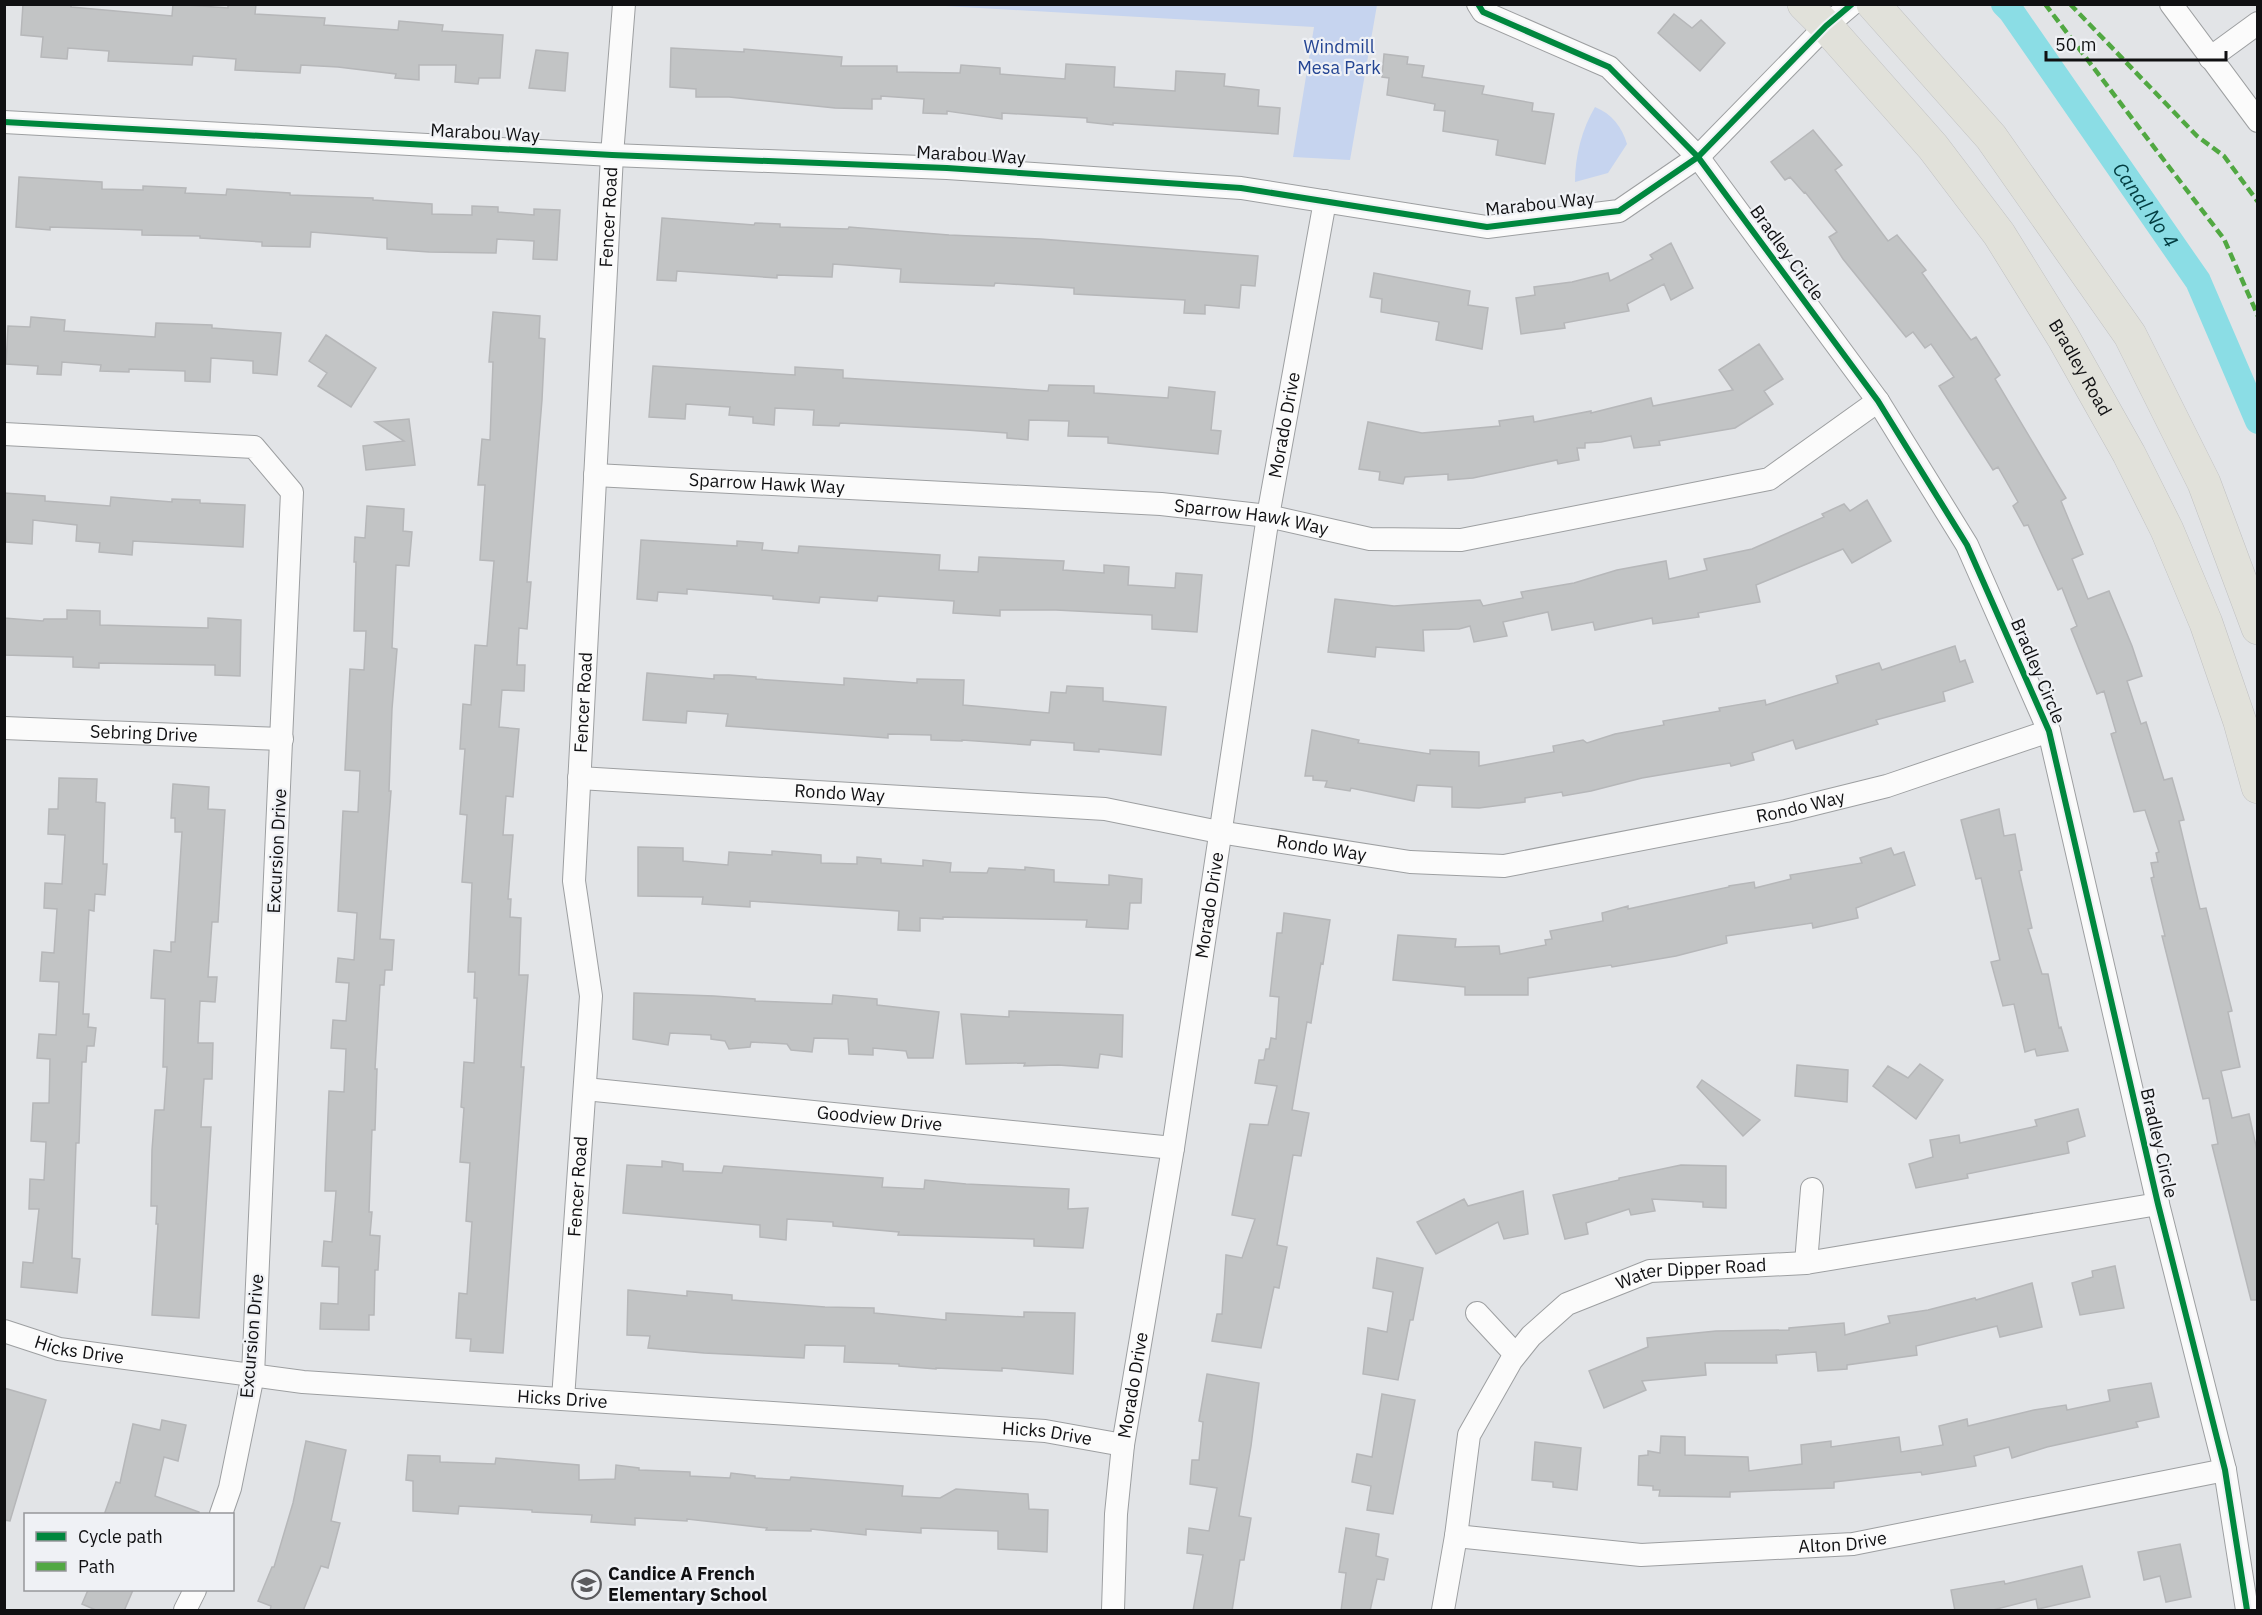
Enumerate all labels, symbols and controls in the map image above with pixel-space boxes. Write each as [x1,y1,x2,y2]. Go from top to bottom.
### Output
scale bar [2046,24,2226,62]
text: 50 m [2055,33,2097,56]
park label: Windmill Mesa Park [1297,35,1381,79]
street label: Marabou Way [430,118,540,147]
street label: Marabou Way [916,140,1026,169]
water label: Canal No 4 [2107,157,2185,253]
street label: Fencer Road [594,166,622,268]
street label: Marabou Way [1484,186,1596,221]
street label: Bradley Circle [1745,201,1830,305]
street label: Bradley Road [2044,315,2117,420]
street label: Morado Drive [1263,370,1305,480]
street label: Sparrow Hawk Way [688,468,845,499]
street label: Sparrow Hawk Way [1173,494,1331,540]
street label: Bradley Circle [2006,615,2071,727]
street label: Fencer Road [569,651,597,753]
street label: Sebring Drive [90,719,198,747]
street label: Rondo Way [794,779,886,807]
street label: Rondo Way [1754,785,1847,828]
street label: Excursion Drive [262,788,291,914]
street label: Rondo Way [1275,829,1368,866]
street label: Morado Drive [1190,850,1228,960]
street label: Bradley Circle [2136,1086,2183,1200]
street label: Goodview Drive [816,1100,944,1136]
street label: Fencer Road [562,1135,592,1238]
street label: Water Dipper Road [1612,1253,1767,1294]
street label: Excursion Drive [235,1273,268,1399]
street label: Hicks Drive [32,1330,125,1369]
street label: Morado Drive [1112,1330,1153,1440]
street label: Hicks Drive [516,1384,608,1413]
street label: Hicks Drive [1001,1416,1094,1450]
legend [24,1513,234,1591]
text: Cycle path [78,1525,163,1548]
street label: Alton Drive [1798,1526,1889,1558]
text: Path [78,1555,115,1578]
place label: Candice A French Elementary School [608,1562,767,1606]
school or university icon: Candice A French Elementary School [571,1568,603,1600]

